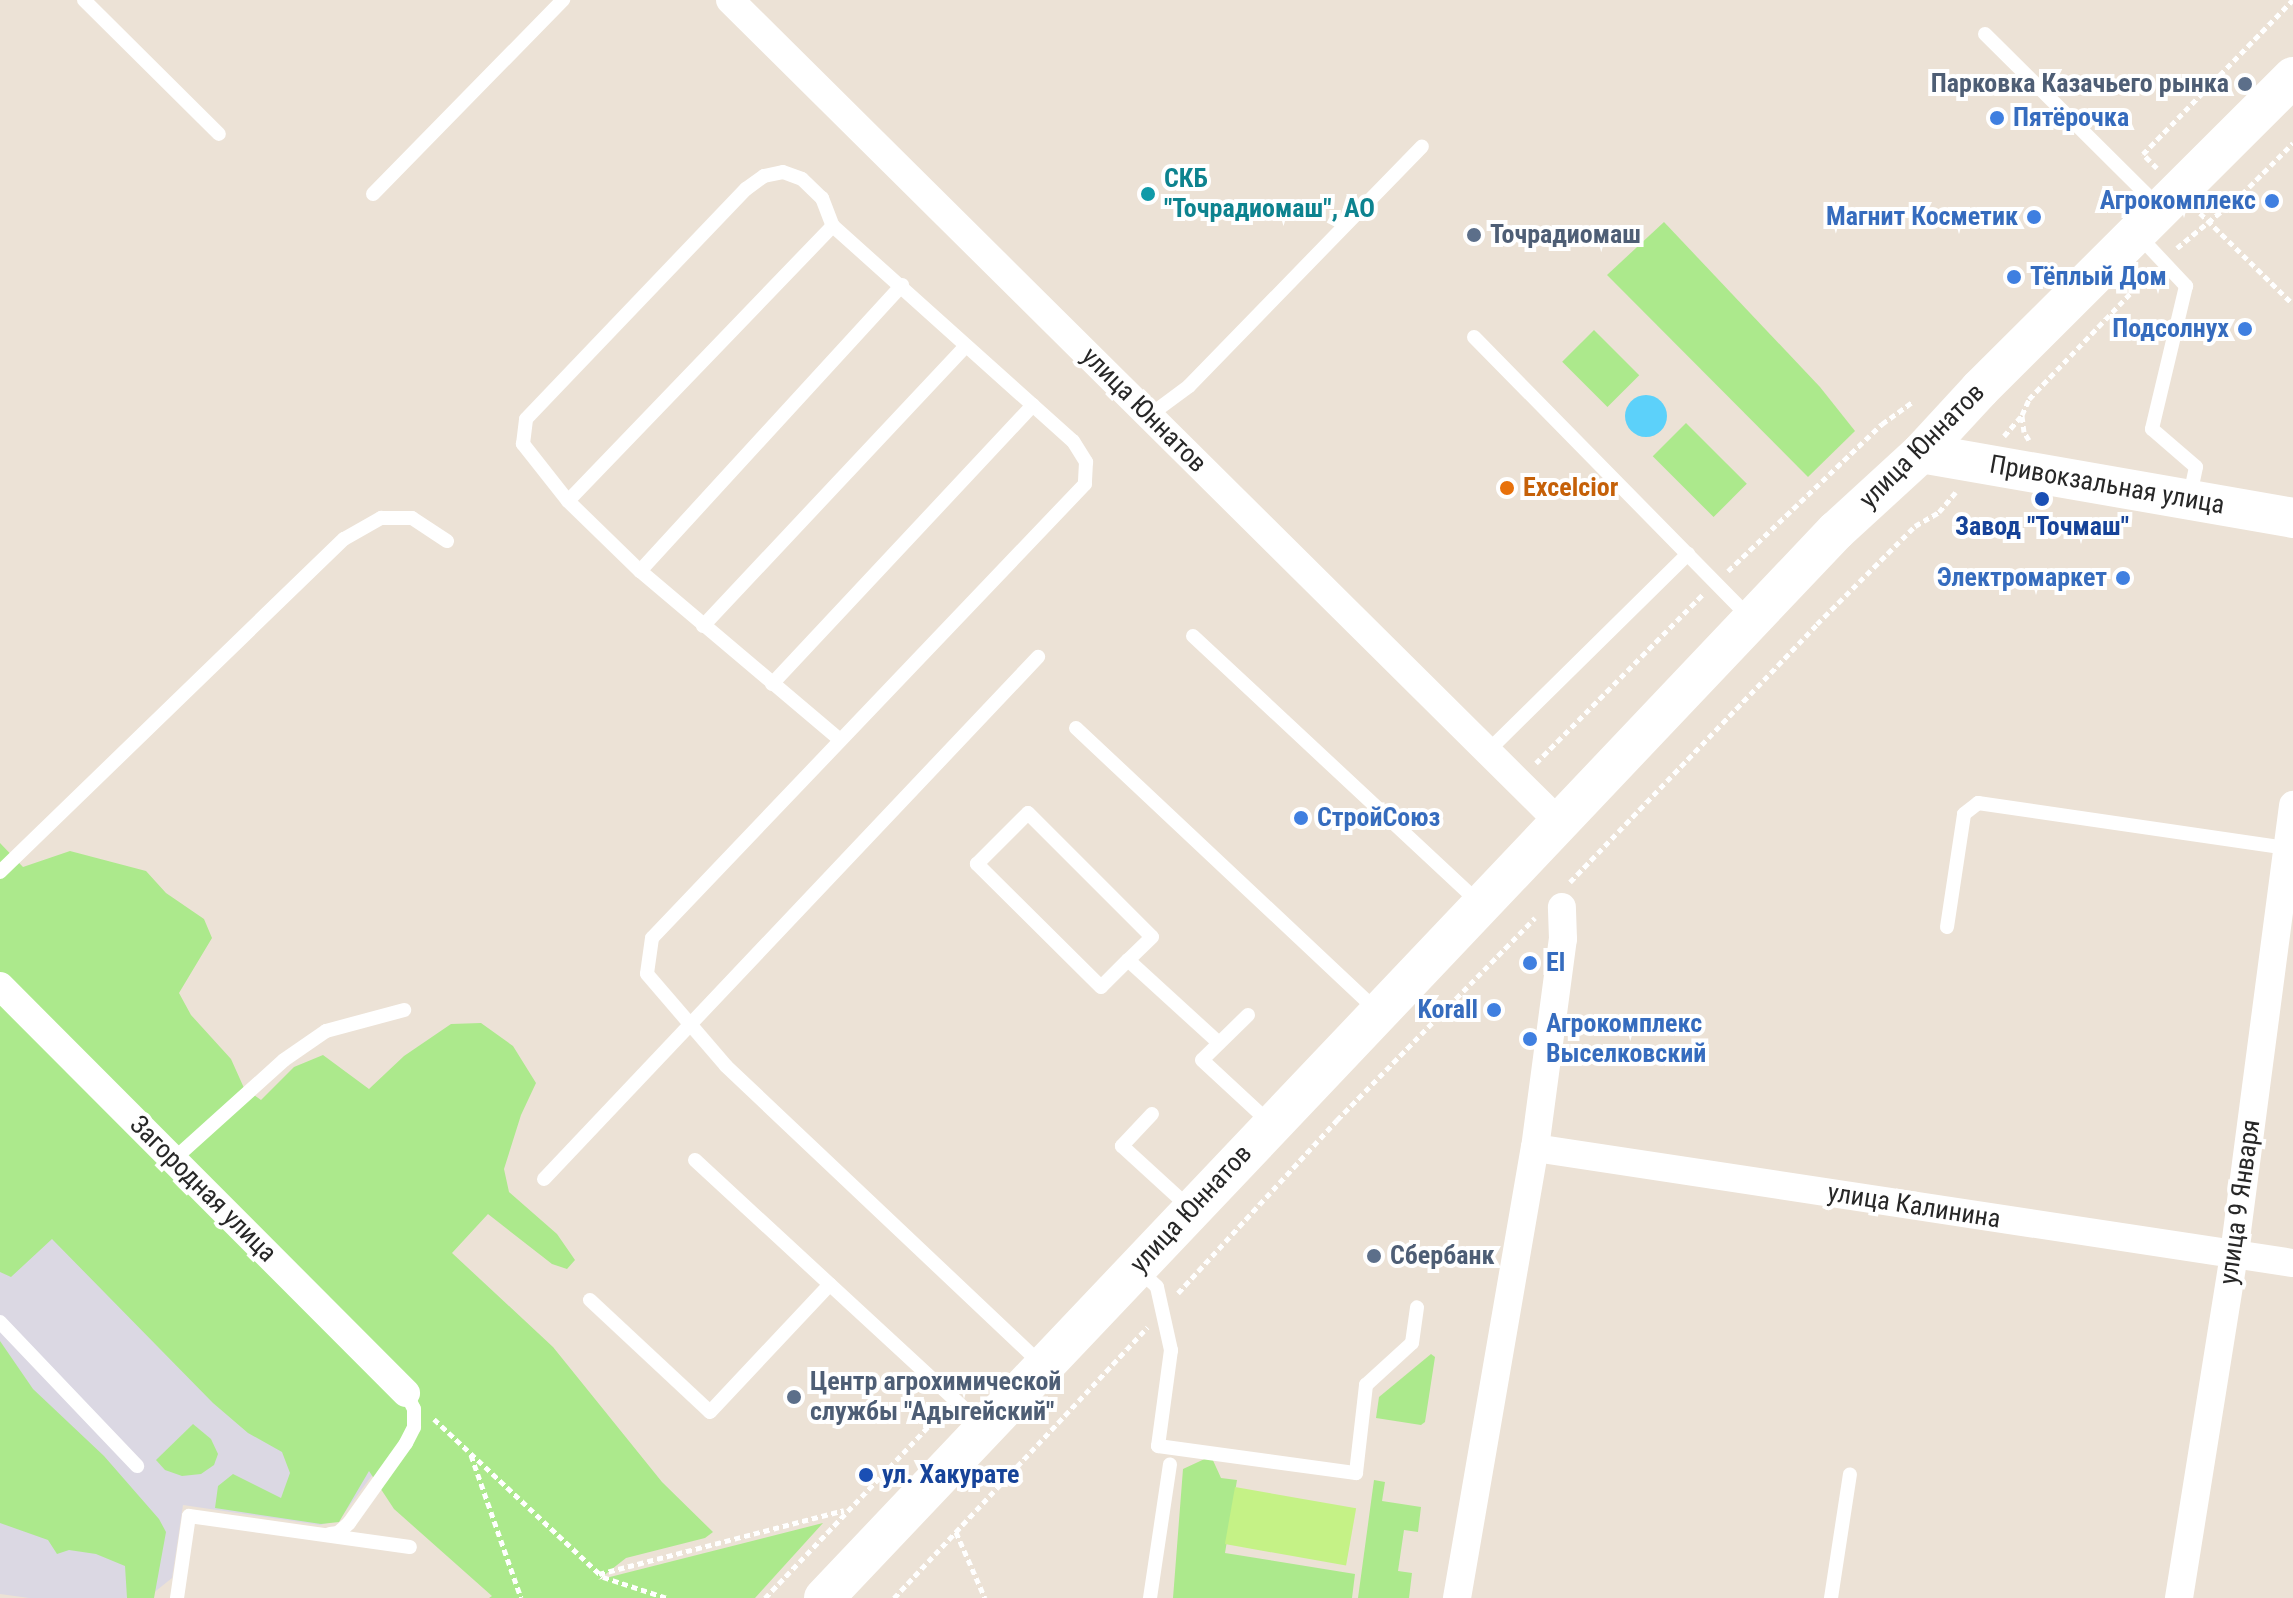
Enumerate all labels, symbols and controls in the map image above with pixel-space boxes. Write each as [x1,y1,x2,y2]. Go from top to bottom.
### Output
place label: Парковка Казачьего рынка [1931,68,2229,100]
marker: Парковка Казачьего рынка [2236,75,2254,93]
place label: Пятёрочка [2013,102,2129,134]
marker: Пятёрочка [1988,109,2006,127]
place label: СКБ "Точрадиомаш", АО [1164,163,1375,224]
marker: СКБ "Точрадиомаш", АО [1139,185,1157,203]
place label: Агрокомплекс [2100,185,2256,217]
marker: Агрокомплекс [2263,192,2281,210]
place label: Магнит Косметик [1826,201,2018,233]
marker: Магнит Косметик [2025,208,2043,226]
place label: Точрадиомаш [1490,219,1641,251]
marker: Точрадиомаш [1465,226,1483,244]
place label: Тёплый Дом [2030,261,2167,293]
marker: Тёплый Дом [2005,268,2023,286]
place label: Подсолнух [2112,313,2229,345]
marker: Подсолнух [2236,320,2254,338]
street label: улица Юннатов [1075,341,1213,479]
street label: улица Юннатов [1853,377,1991,515]
street label: Привокзальная улица [1987,449,2227,521]
place label: Excelcior [1523,472,1618,504]
marker: Excelcior [1498,479,1516,497]
marker: Завод "Точмаш" [2033,490,2051,508]
place label: Завод "Точмаш" [1955,511,2129,543]
place label: Электромаркет [1937,562,2107,594]
marker: Электромаркет [2114,569,2132,587]
place label: СтройСоюз [1317,802,1440,834]
marker: СтройСоюз [1292,809,1310,827]
place label: El [1546,947,1565,979]
marker: El [1521,954,1539,972]
place label: Korall [1417,994,1478,1026]
marker: Korall [1485,1001,1503,1019]
place label: Агрокомплекс Выселковский [1546,1008,1706,1070]
marker: Агрокомплекс Выселковский [1521,1030,1539,1048]
street label: Загородная улица [123,1109,283,1269]
street label: улица 9 Января [2213,1117,2267,1287]
street label: улица Юннатов [1124,1138,1258,1280]
street label: улица Калинина [1825,1177,2003,1235]
place label: Сбербанк [1390,1240,1495,1272]
marker: Сбербанк [1365,1247,1383,1265]
place label: Центр агрохимической службы "Адыгейский" [810,1366,1061,1428]
marker: Центр агрохимической службы "Адыгейский" [785,1388,803,1406]
place label: ул. Хакурате [882,1459,1019,1491]
marker: ул. Хакурате [857,1466,875,1484]

